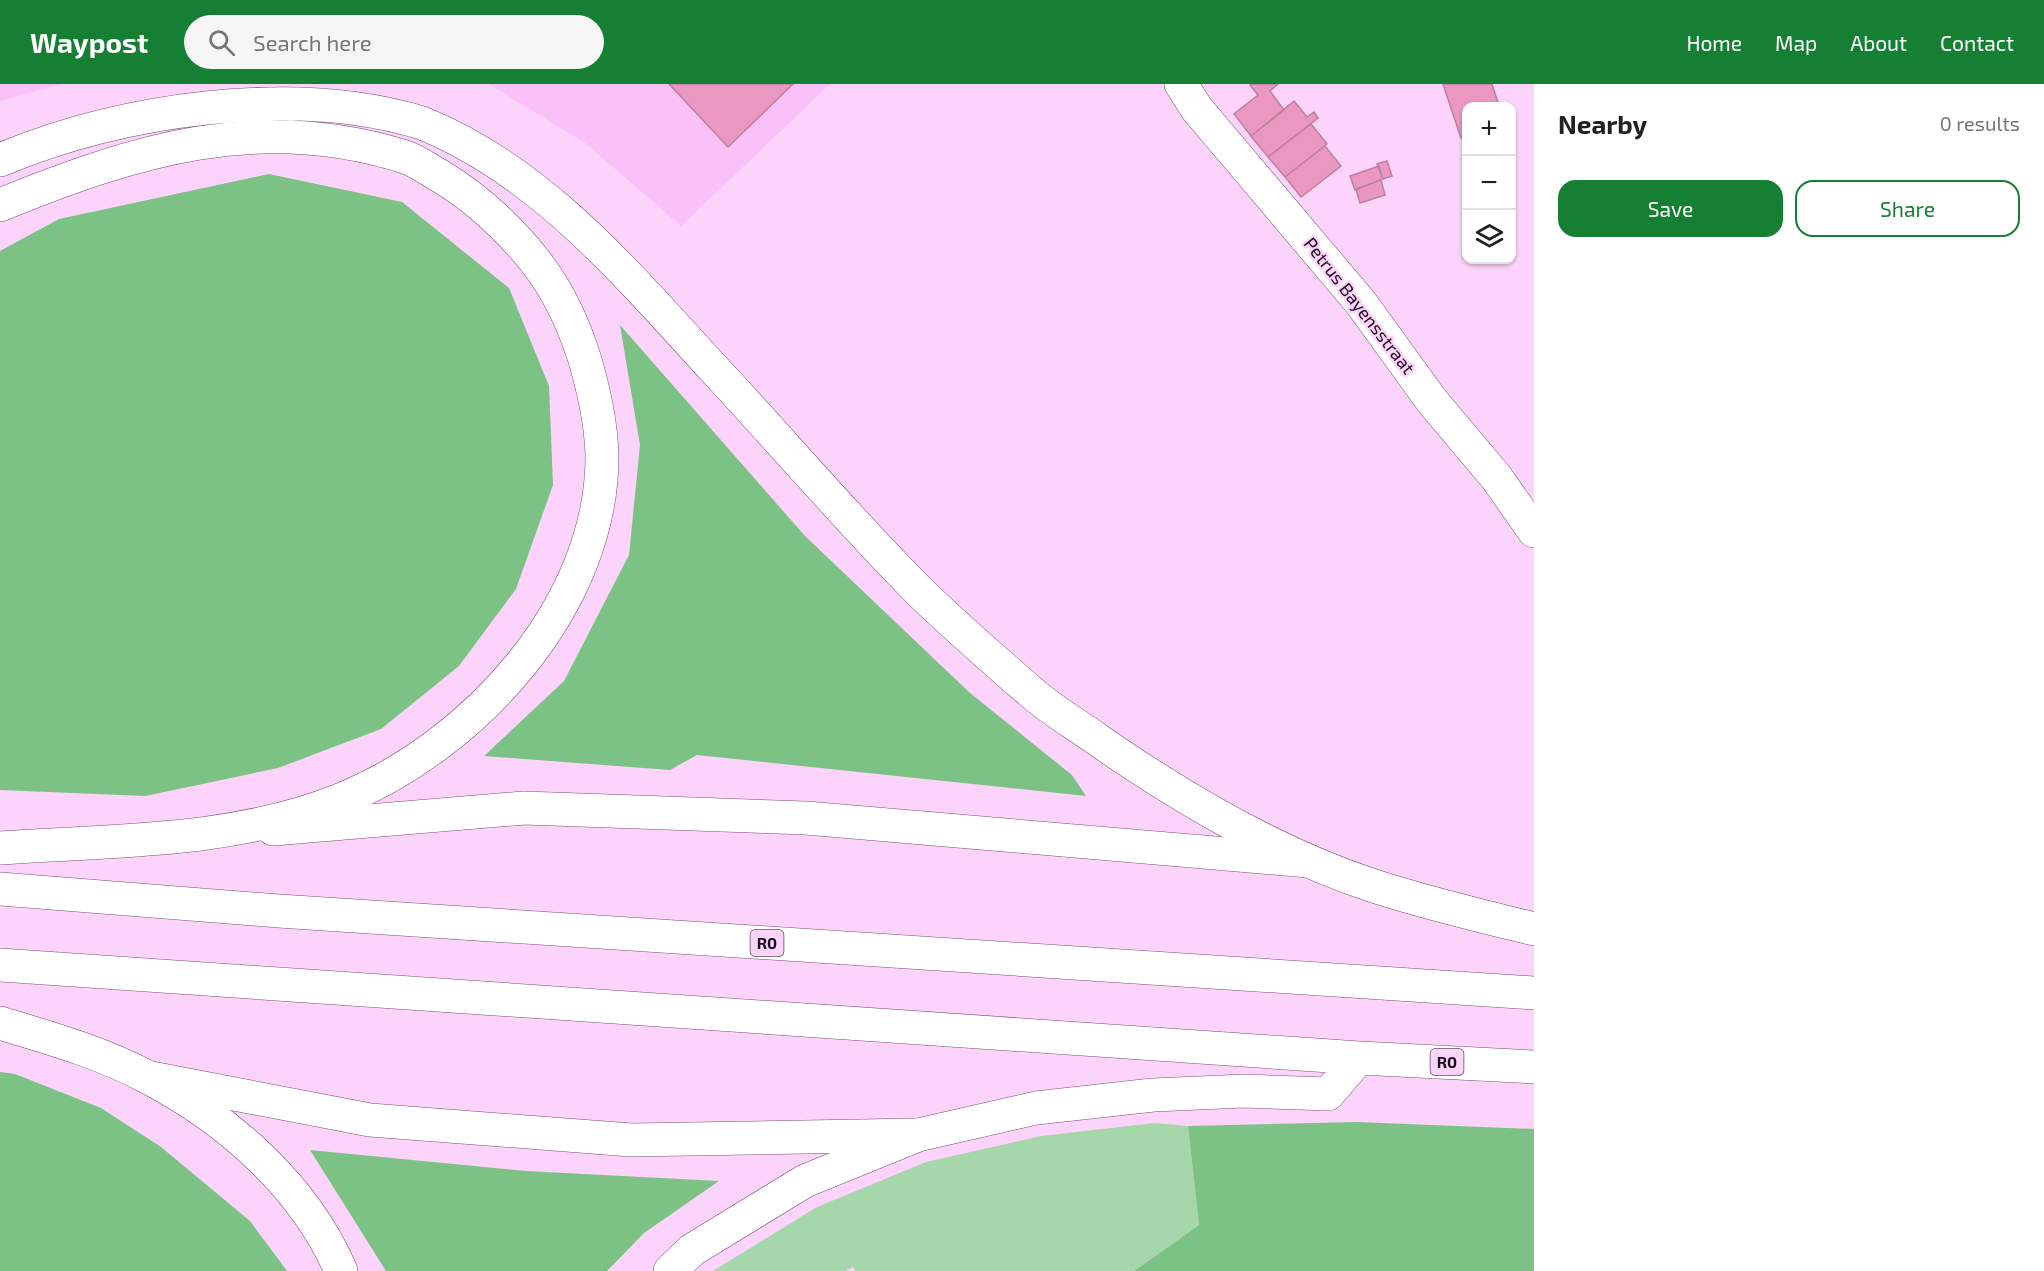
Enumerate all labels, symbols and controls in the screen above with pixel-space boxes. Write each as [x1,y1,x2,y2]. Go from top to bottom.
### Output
search box [184,15,604,69]
text: Waypost [30,25,148,59]
icon: search [205,26,238,59]
text: Search here [253,29,372,55]
text: Home [1686,30,1742,55]
text: Map [1775,30,1817,55]
text: About [1850,30,1907,55]
text: Contact [1940,30,2014,55]
map controls [1462,102,1516,264]
button: + [1462,102,1516,156]
text: Nearby [1558,108,1647,139]
text: 0 results [1940,111,2020,135]
button: − [1462,156,1516,210]
button: Save [1558,180,1783,237]
button: Share [1795,180,2020,237]
button: layers [1462,210,1516,264]
street label: Petrus Bayensstraat [1300,233,1420,378]
road number: R0 [750,930,783,956]
road number: R0 [1430,1049,1464,1075]

